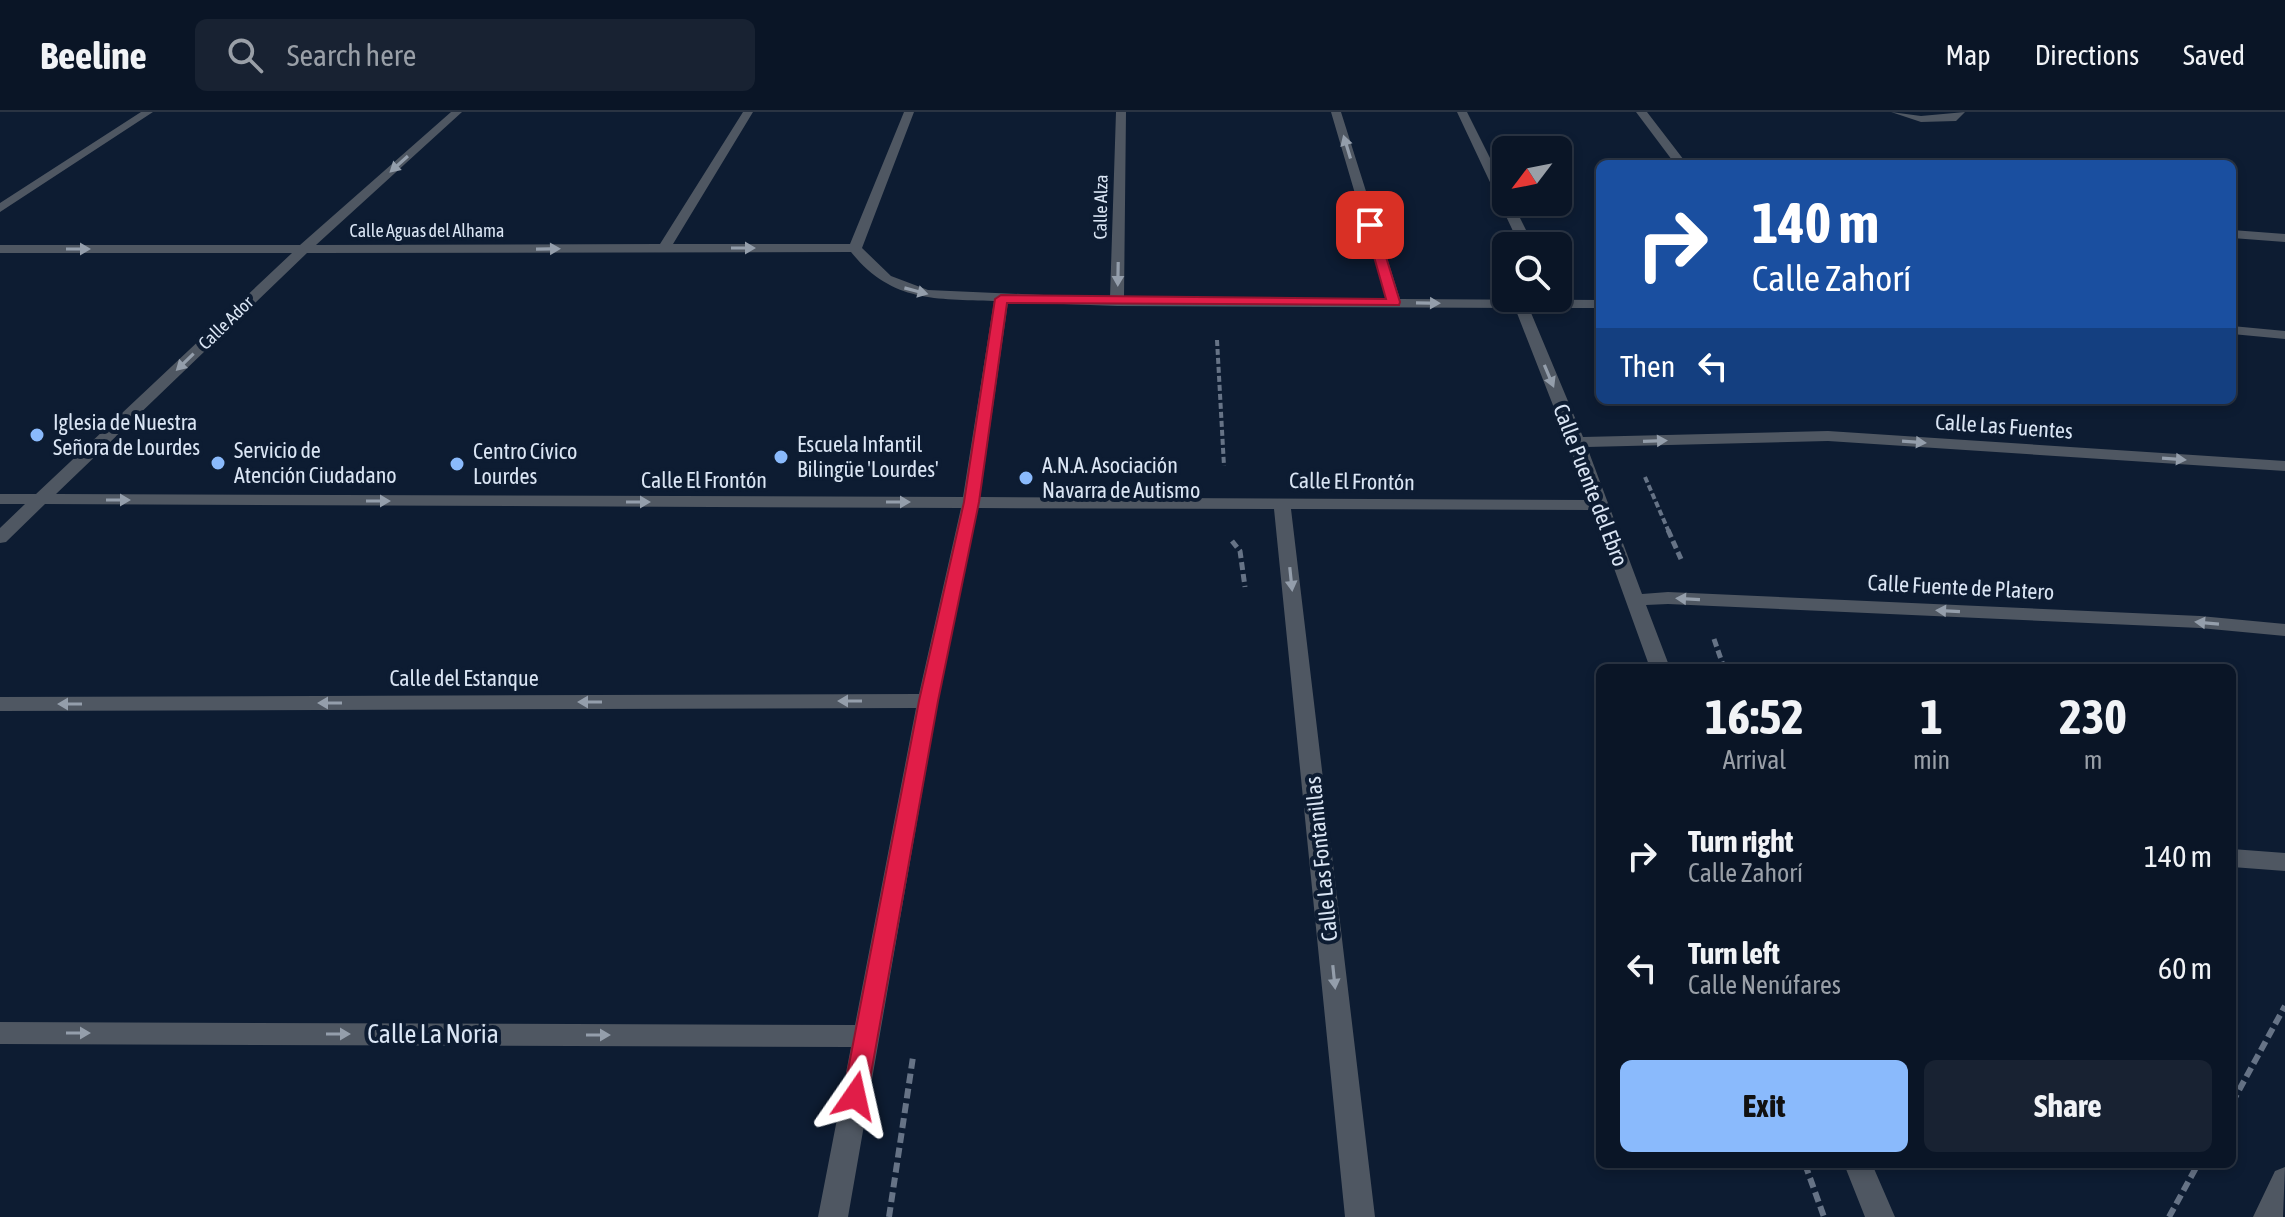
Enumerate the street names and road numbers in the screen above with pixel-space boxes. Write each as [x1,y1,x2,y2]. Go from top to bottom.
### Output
street label: Calle Alza [1089,174,1112,240]
street label: Calle Aguas del Alhama [350,220,504,241]
street label: Calle Ador [194,291,258,354]
street label: Calle Puente del Ebro [1548,400,1634,570]
street label: Calle Las Fuentes [1934,408,2074,444]
street label: Calle El Frontón [641,467,767,493]
street label: Calle El Frontón [1289,467,1415,495]
street label: Calle Fuente de Platero [1867,569,2055,605]
street label: Calle del Estanque [389,665,539,691]
street label: Calle Las Fontanillas [1299,775,1343,943]
street label: Calle La Noria [367,1019,499,1049]

